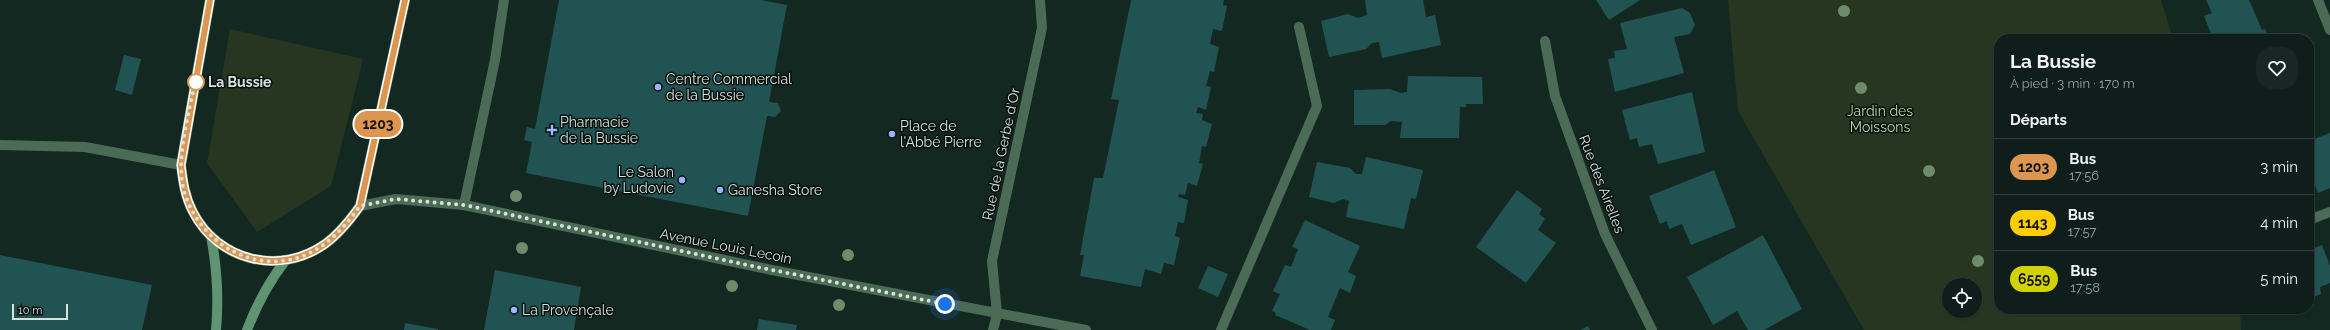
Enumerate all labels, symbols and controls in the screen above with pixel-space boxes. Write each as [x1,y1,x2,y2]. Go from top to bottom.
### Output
button: heart [2256,47,2298,89]
text: La Bussie [2010,50,2096,72]
place label: Centre Commercial de la Bussie [666,71,792,103]
marker: La Bussie [187,73,205,91]
place label: La Bussie [208,74,272,90]
text: À pied · 3 min · 170 m [2010,76,2135,91]
marker: Centre Commercial de la Bussie [653,82,663,92]
street label: Rue de la Gerbe d'Or [979,86,1023,222]
park label: Jardin des Moissons [1847,103,1913,135]
line badge: 1203 [350,111,406,137]
text: Départs [2010,111,2067,129]
place label: Pharmacie de la Bussie [560,114,638,146]
text: 1203 [362,116,394,132]
place label: Place de l'Abbé Pierre [900,118,982,150]
marker: Pharmacie de la Bussie [547,125,557,135]
marker: Place de l'Abbé Pierre [887,129,897,139]
street label: Rue des Airelles [1576,133,1628,236]
text: Bus [2069,150,2096,168]
text: 3 min [2260,158,2298,176]
text: 1203 [2018,159,2049,175]
place label: Le Salon by Ludovic [603,164,674,196]
text: 17:56 [2069,168,2099,183]
marker: Le Salon by Ludovic [677,175,687,185]
place label: Ganesha Store [728,182,822,198]
marker: Ganesha Store [715,185,725,195]
text: Bus [2068,206,2095,224]
text: 4 min [2260,214,2298,232]
text: 1143 [2018,215,2048,231]
text: 17:57 [2068,224,2097,239]
street label: Avenue Louis Lecoin [659,225,793,267]
text: Bus [2070,262,2097,280]
text: 5 min [2260,270,2298,288]
text: 6559 [2018,271,2050,287]
map controls [1942,278,1982,318]
button: locate [1942,278,1982,318]
text: 17:58 [2070,280,2100,295]
your location [935,294,955,314]
scale bar [12,302,68,321]
place label: La Provençale [522,302,614,318]
text: 10 m [18,304,42,317]
marker: La Provençale [509,305,519,315]

